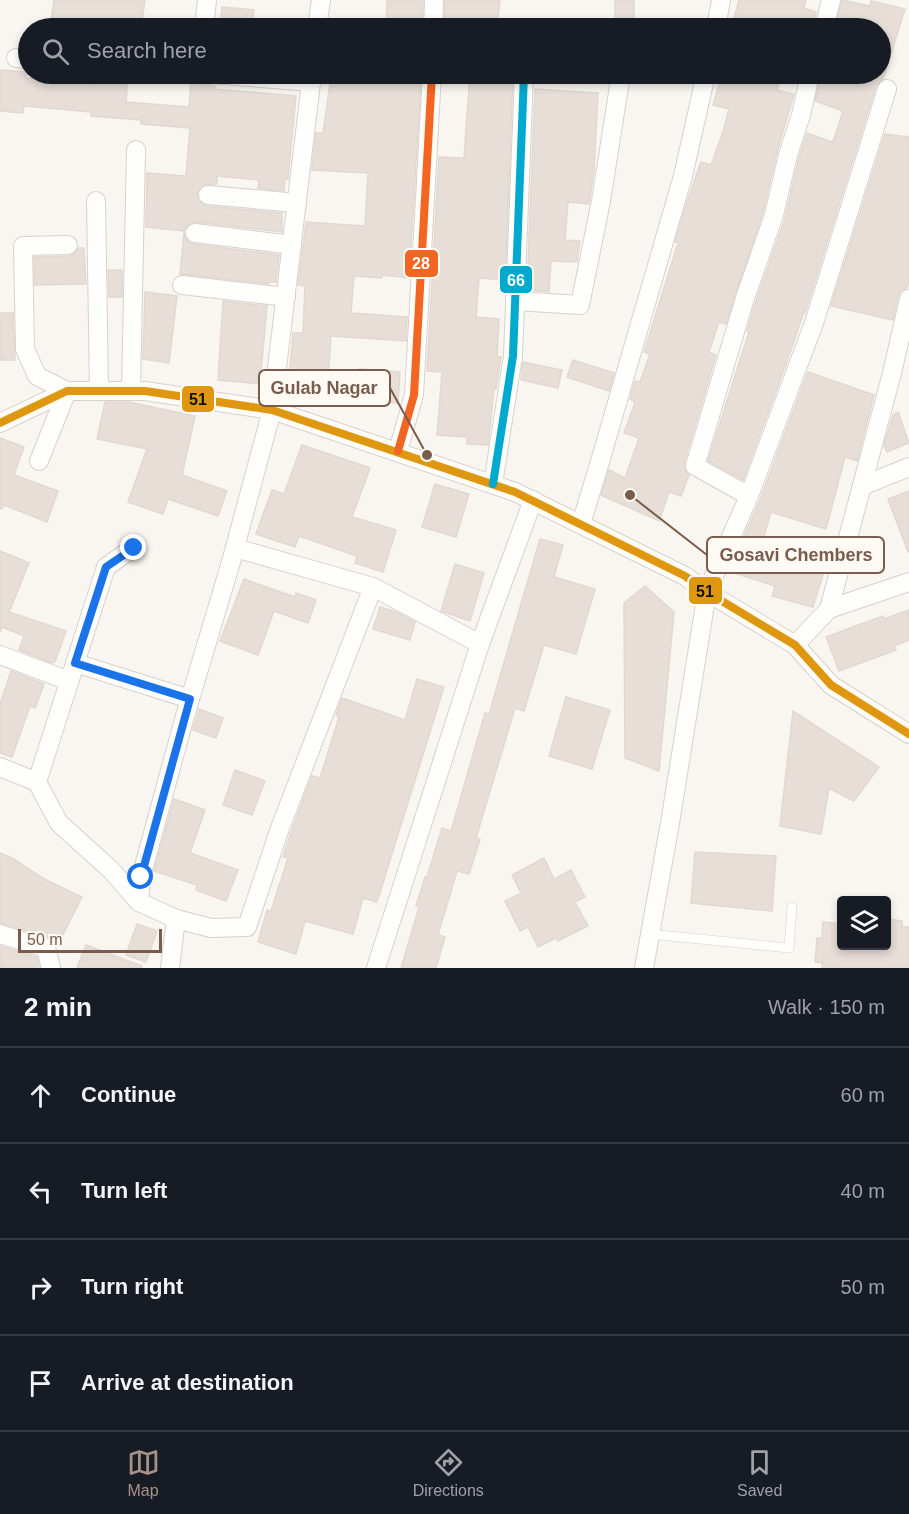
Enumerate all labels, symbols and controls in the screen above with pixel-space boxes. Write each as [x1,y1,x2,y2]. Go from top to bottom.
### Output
search box [18,18,891,84]
icon: search [39,35,72,68]
text: Search here [87,38,207,63]
line badge: 28 [404,249,439,278]
text: 28 [412,255,430,272]
line badge: 66 [499,265,533,294]
text: 66 [507,272,525,289]
callout: Gulab Nagar [259,370,390,406]
text: Gulab Nagar [270,378,378,398]
line badge: 51 [181,385,215,413]
text: 51 [189,391,207,408]
route end [120,534,146,560]
callout: Gosavi Chembers [707,537,884,573]
text: Gosavi Chembers [719,545,873,565]
line badge: 51 [688,576,723,605]
text: 51 [696,583,714,600]
route start [127,863,153,889]
map controls [837,896,891,950]
button: layers [837,896,891,950]
scale bar [18,926,162,954]
text: 50 m [27,931,63,948]
text: 2 min [24,992,92,1022]
text: Walk · 150 m [768,996,885,1018]
icon: ahead [24,1079,57,1112]
text: Continue [81,1082,176,1107]
text: 60 m [841,1084,885,1106]
icon: left [24,1175,57,1208]
text: Turn left [81,1178,167,1203]
text: 40 m [841,1180,885,1202]
icon: right [24,1271,57,1304]
text: Turn right [81,1274,183,1299]
text: 50 m [841,1276,885,1298]
icon: arrive [24,1367,57,1400]
text: Arrive at destination [81,1370,294,1395]
tab: Map [127,1446,160,1500]
tab: Directions [413,1446,484,1500]
tab: Saved [737,1446,782,1500]

